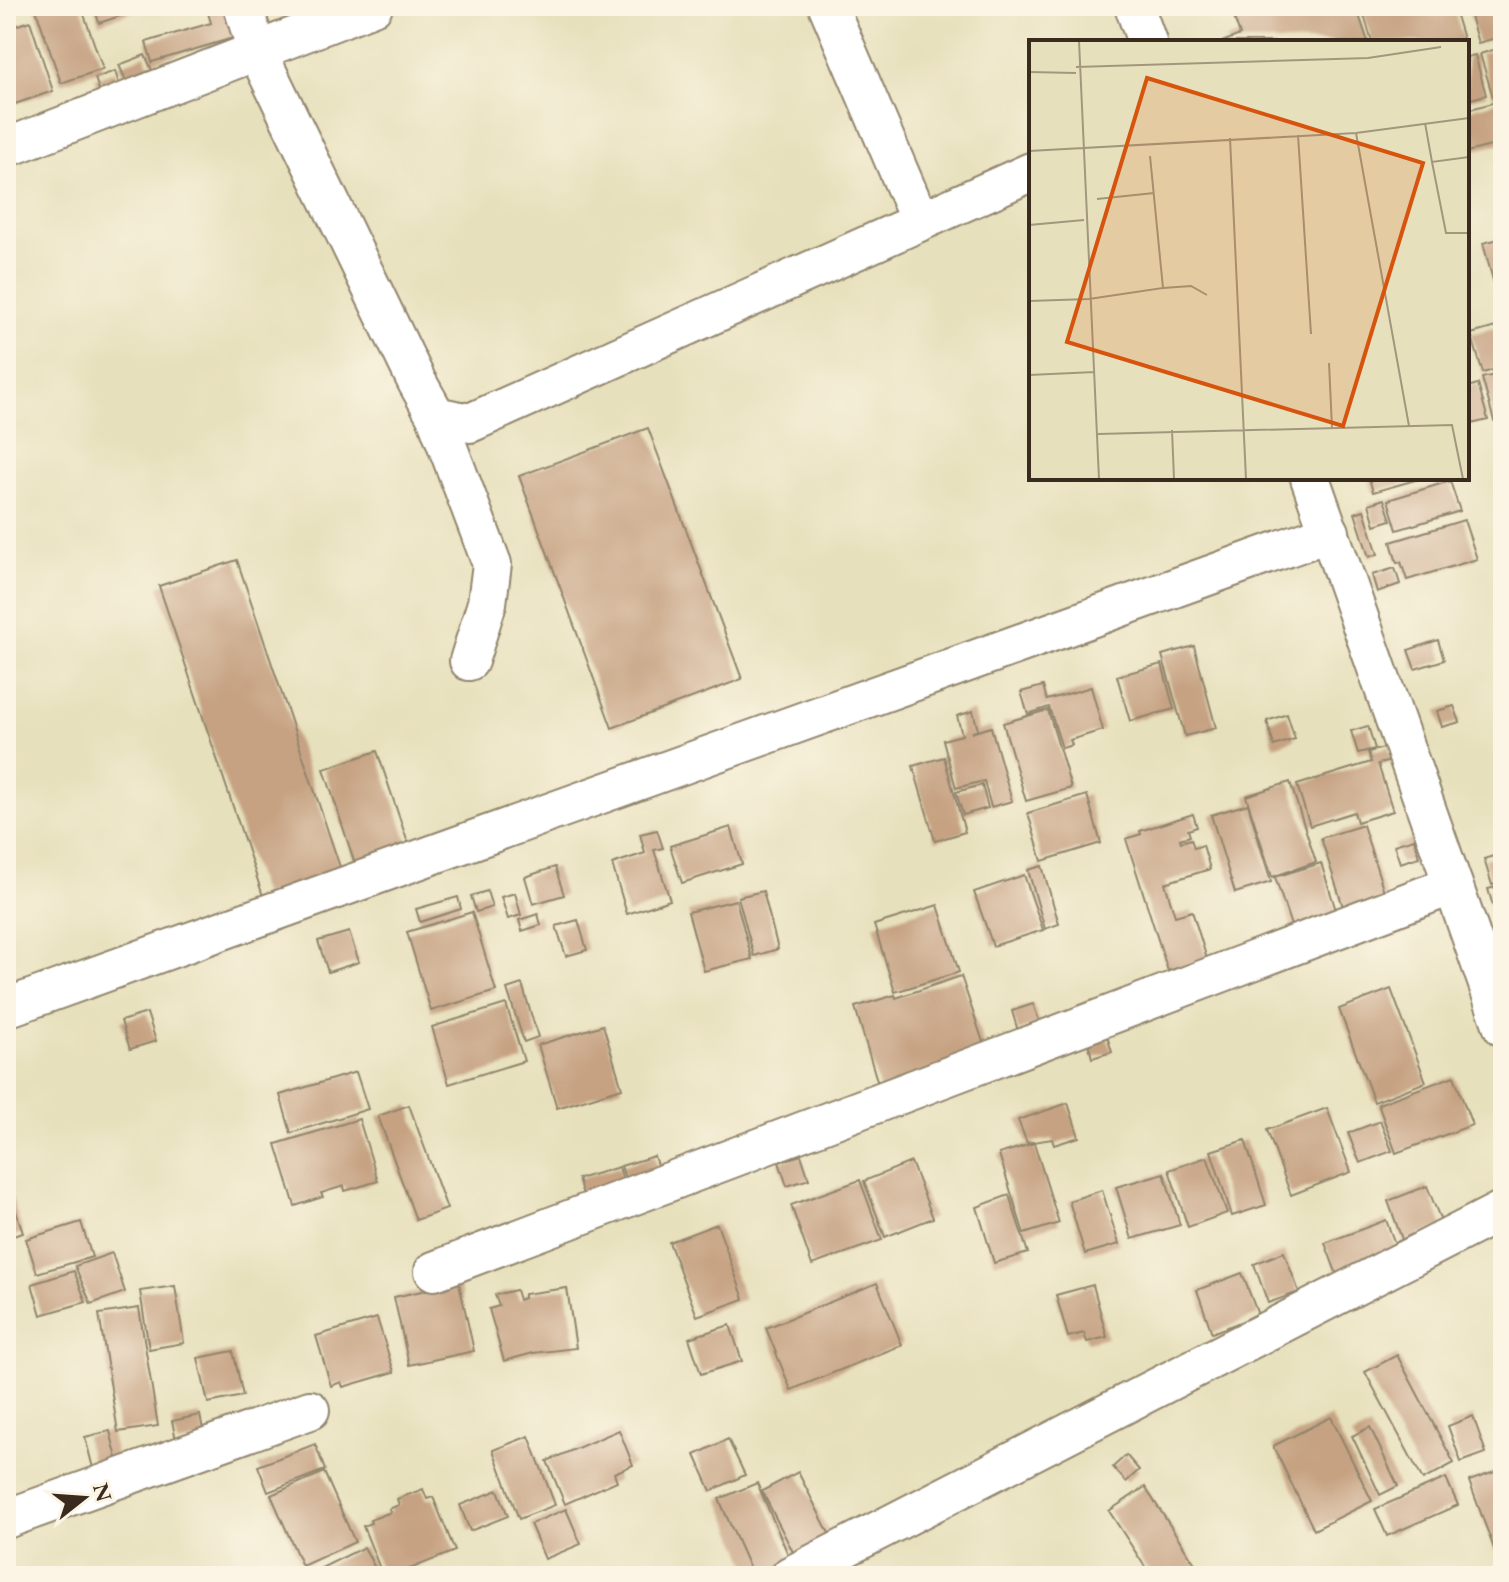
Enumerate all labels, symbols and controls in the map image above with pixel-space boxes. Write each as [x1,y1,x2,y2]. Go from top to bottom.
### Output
inset map [1029,40,1469,480]
north arrow [44,1458,124,1538]
text: N [86,1480,119,1505]

